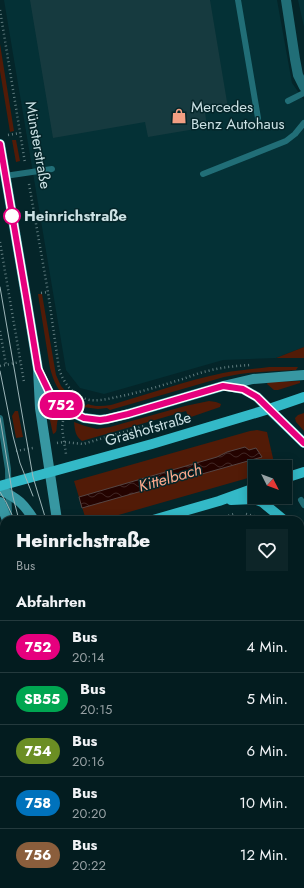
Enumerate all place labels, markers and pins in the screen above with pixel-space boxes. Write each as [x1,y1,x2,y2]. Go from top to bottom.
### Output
place label: Mercedes Benz Autohaus [191,96,285,135]
shop icon: Mercedes Benz Autohaus [170,107,188,125]
place label: Heinrichstraße [24,205,127,227]
marker: Heinrichstraße [3,207,21,225]

